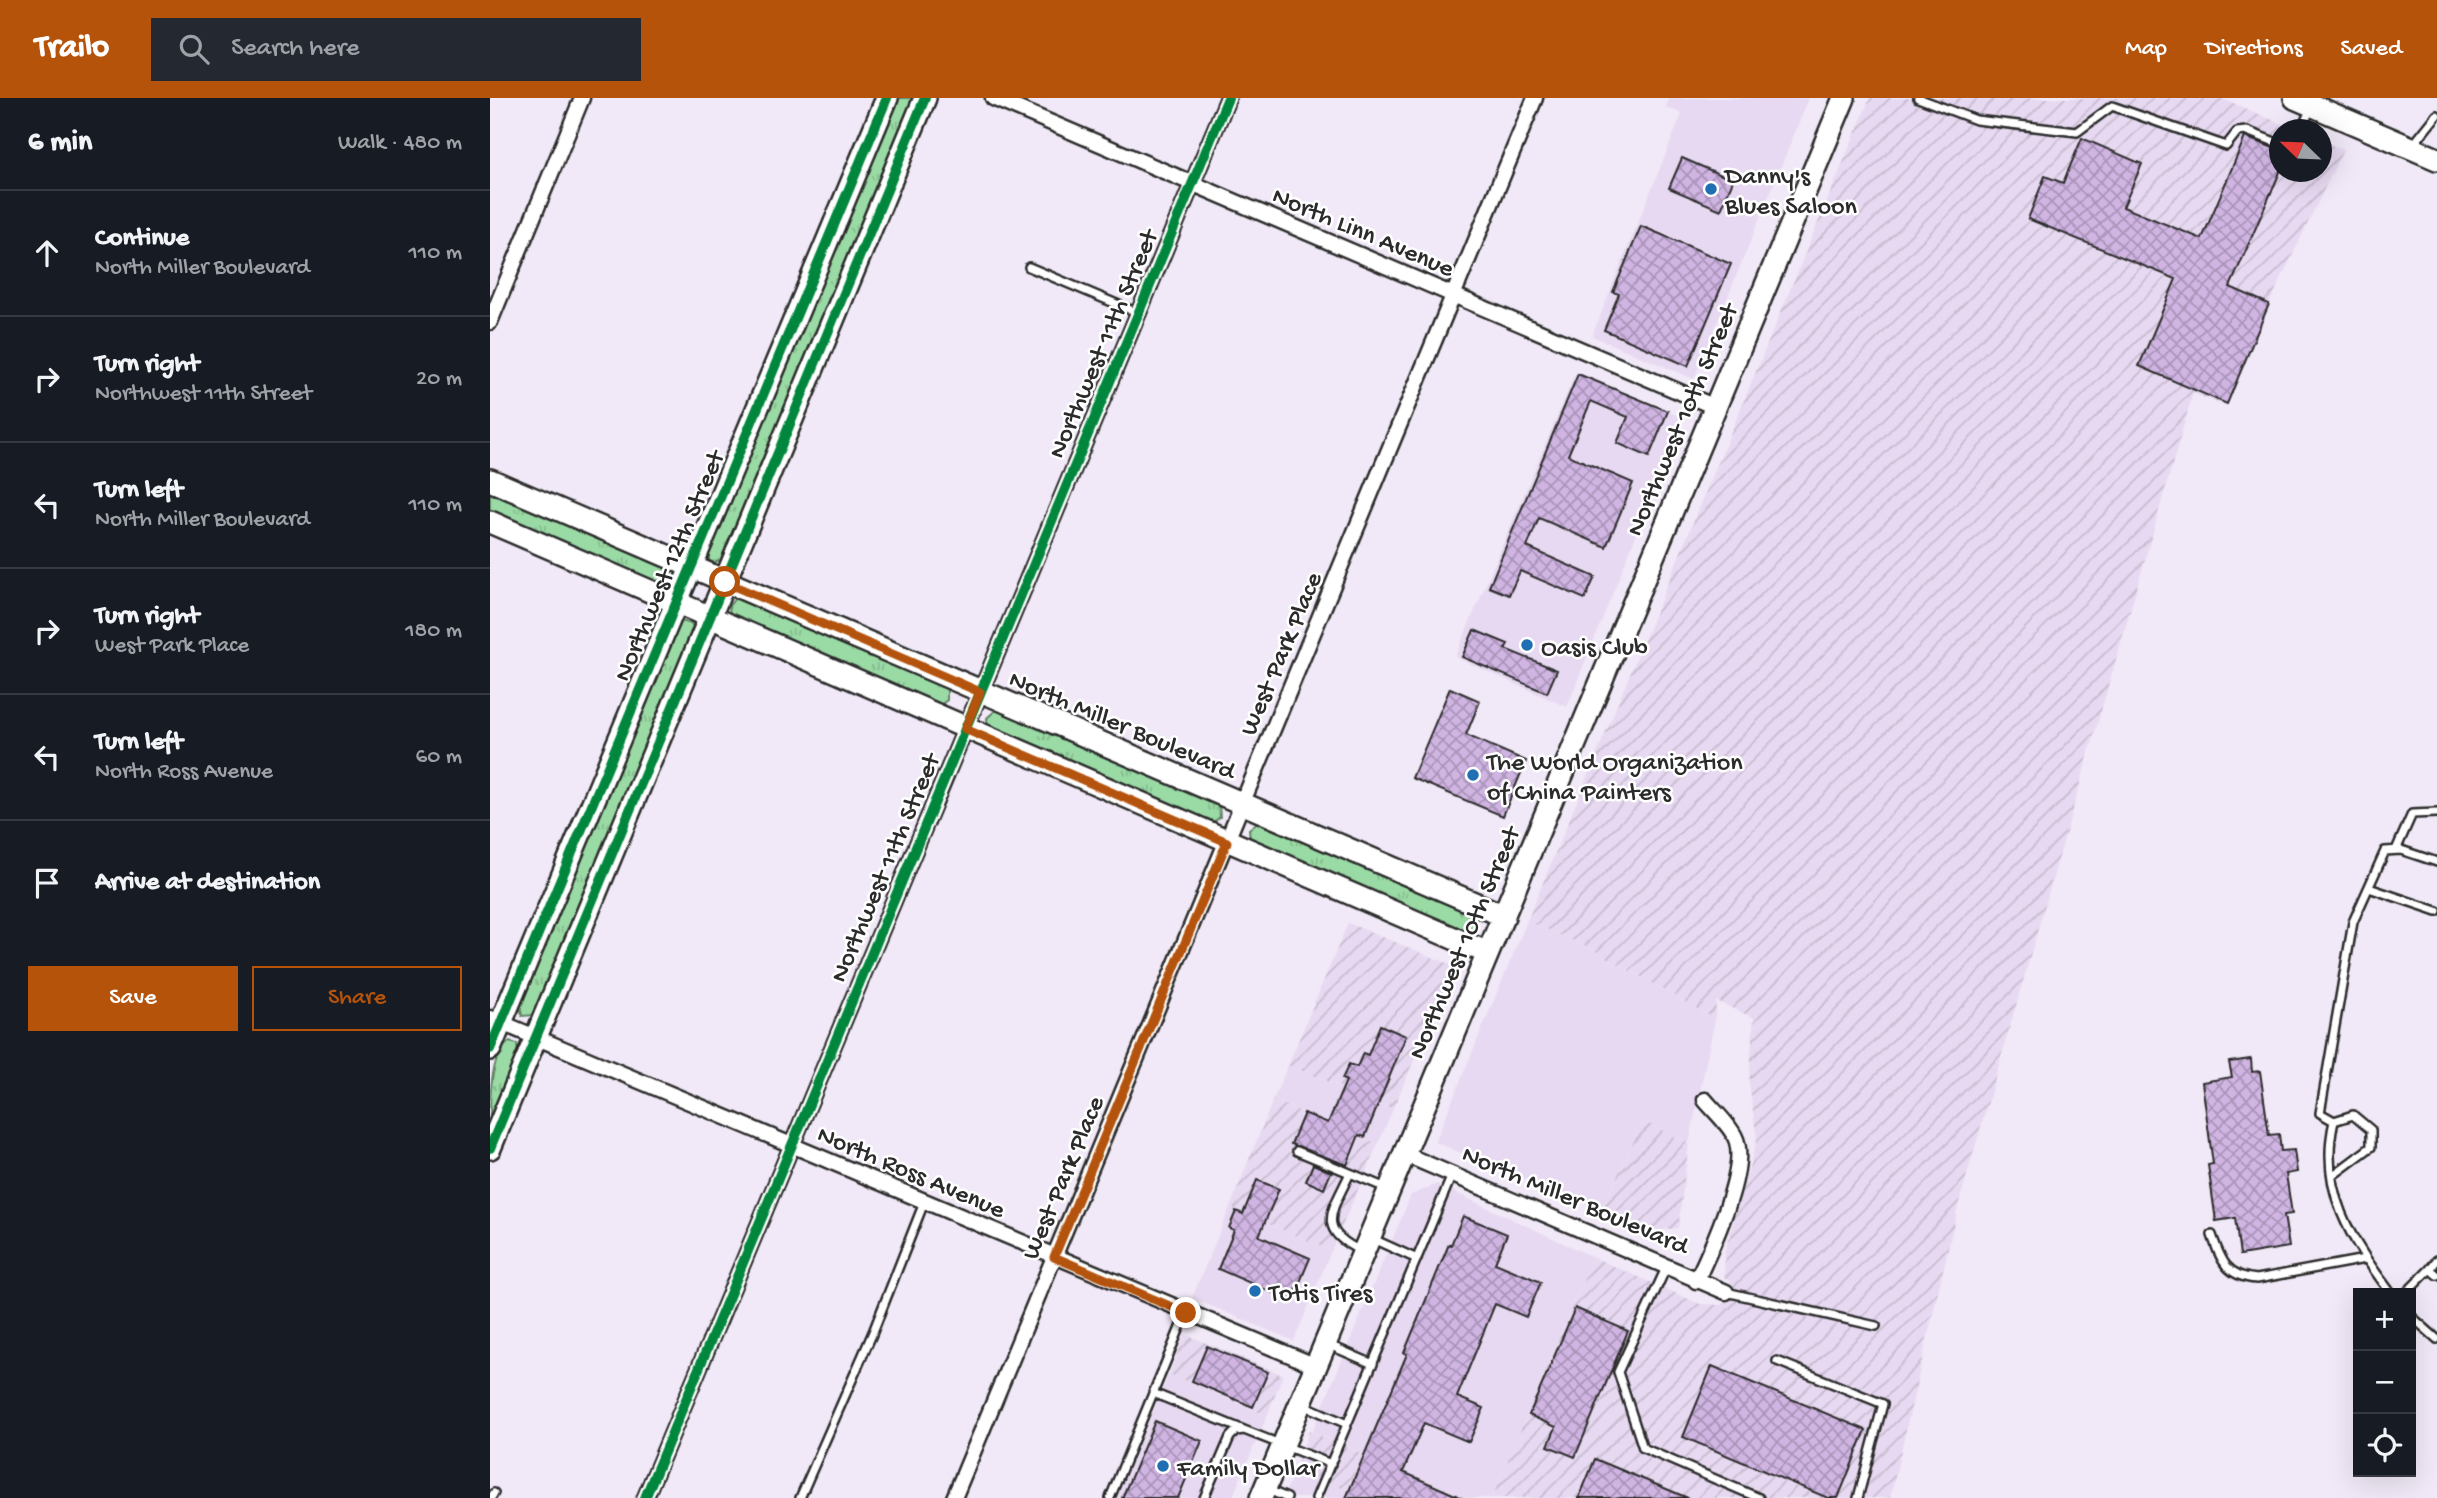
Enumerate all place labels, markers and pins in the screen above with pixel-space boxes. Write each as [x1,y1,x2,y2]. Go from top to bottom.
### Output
place label: Danny's Blues Saloon [1723,163,1858,224]
marker: Danny's Blues Saloon [1703,181,1719,197]
place label: Oasis Club [1541,634,1648,665]
marker: Oasis Club [1519,637,1535,653]
place label: The World Organization of China Painters [1485,749,1743,810]
marker: The World Organization of China Painters [1465,767,1481,783]
place label: Totis Tires [1267,1280,1374,1311]
marker: Totis Tires [1247,1283,1263,1299]
place label: Family Dollar [1176,1455,1322,1486]
marker: Family Dollar [1155,1458,1171,1474]

